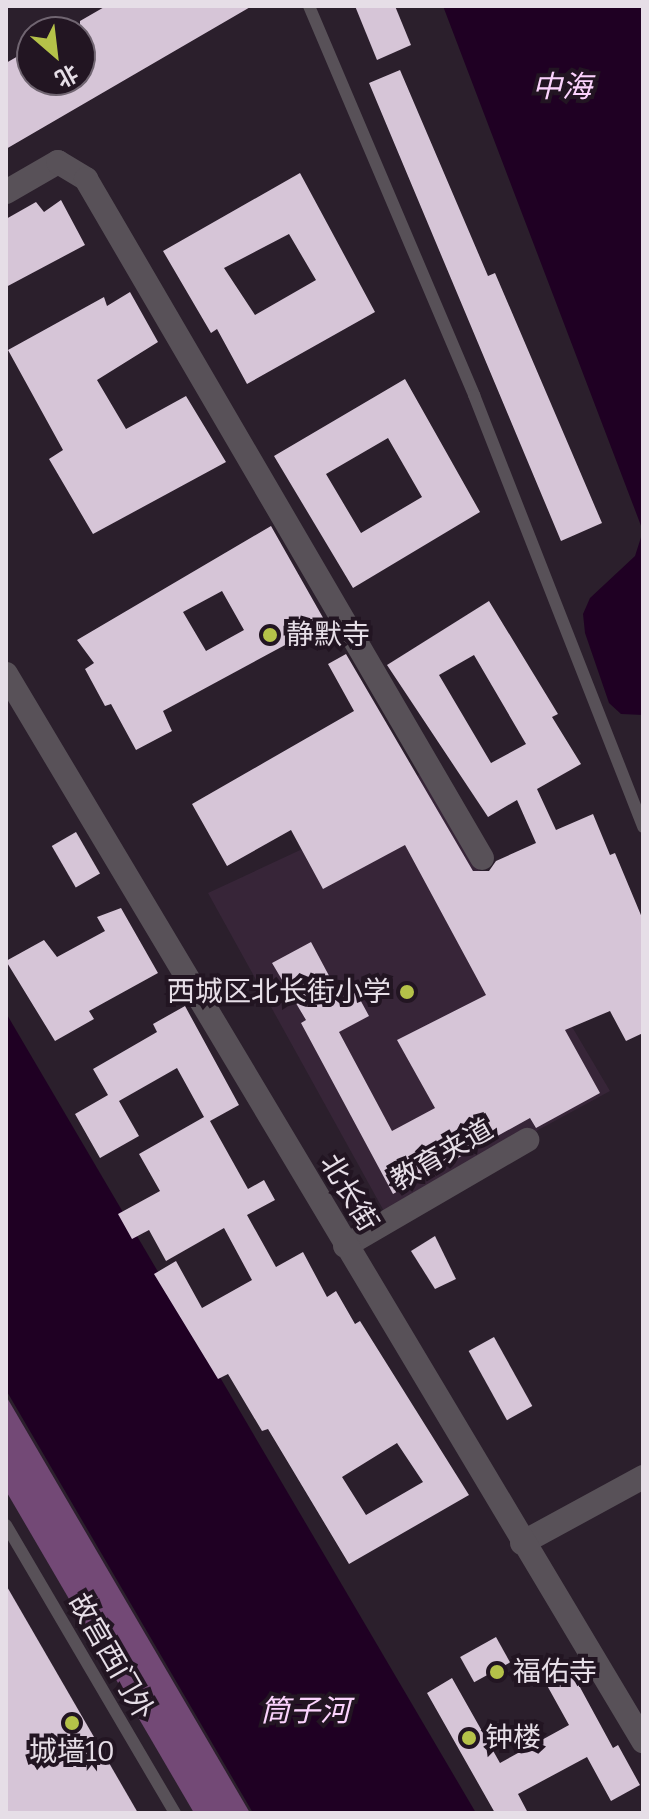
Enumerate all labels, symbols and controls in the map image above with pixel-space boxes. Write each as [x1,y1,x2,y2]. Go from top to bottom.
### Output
north arrow [16,16,96,96]
text: 北 [51,59,83,93]
water label: 中海 [532,69,592,105]
place label: 静默寺 [286,618,370,652]
marker: 静默寺 [261,626,279,644]
place label: 西城区北长街小学 [167,975,391,1009]
marker: 西城区北长街小学 [398,983,416,1001]
street label: 教育夹道 [385,1112,499,1198]
street label: 北长街 [313,1148,385,1238]
street label: 故宫西门外 [61,1588,161,1726]
place label: 福佑寺 [513,1655,597,1689]
marker: 福佑寺 [488,1663,506,1681]
water label: 筒子河 [260,1693,350,1729]
marker: 城墙10 [63,1714,81,1732]
place label: 钟楼 [485,1721,541,1755]
marker: 钟楼 [460,1729,478,1747]
place label: 城墙10 [29,1735,115,1769]

